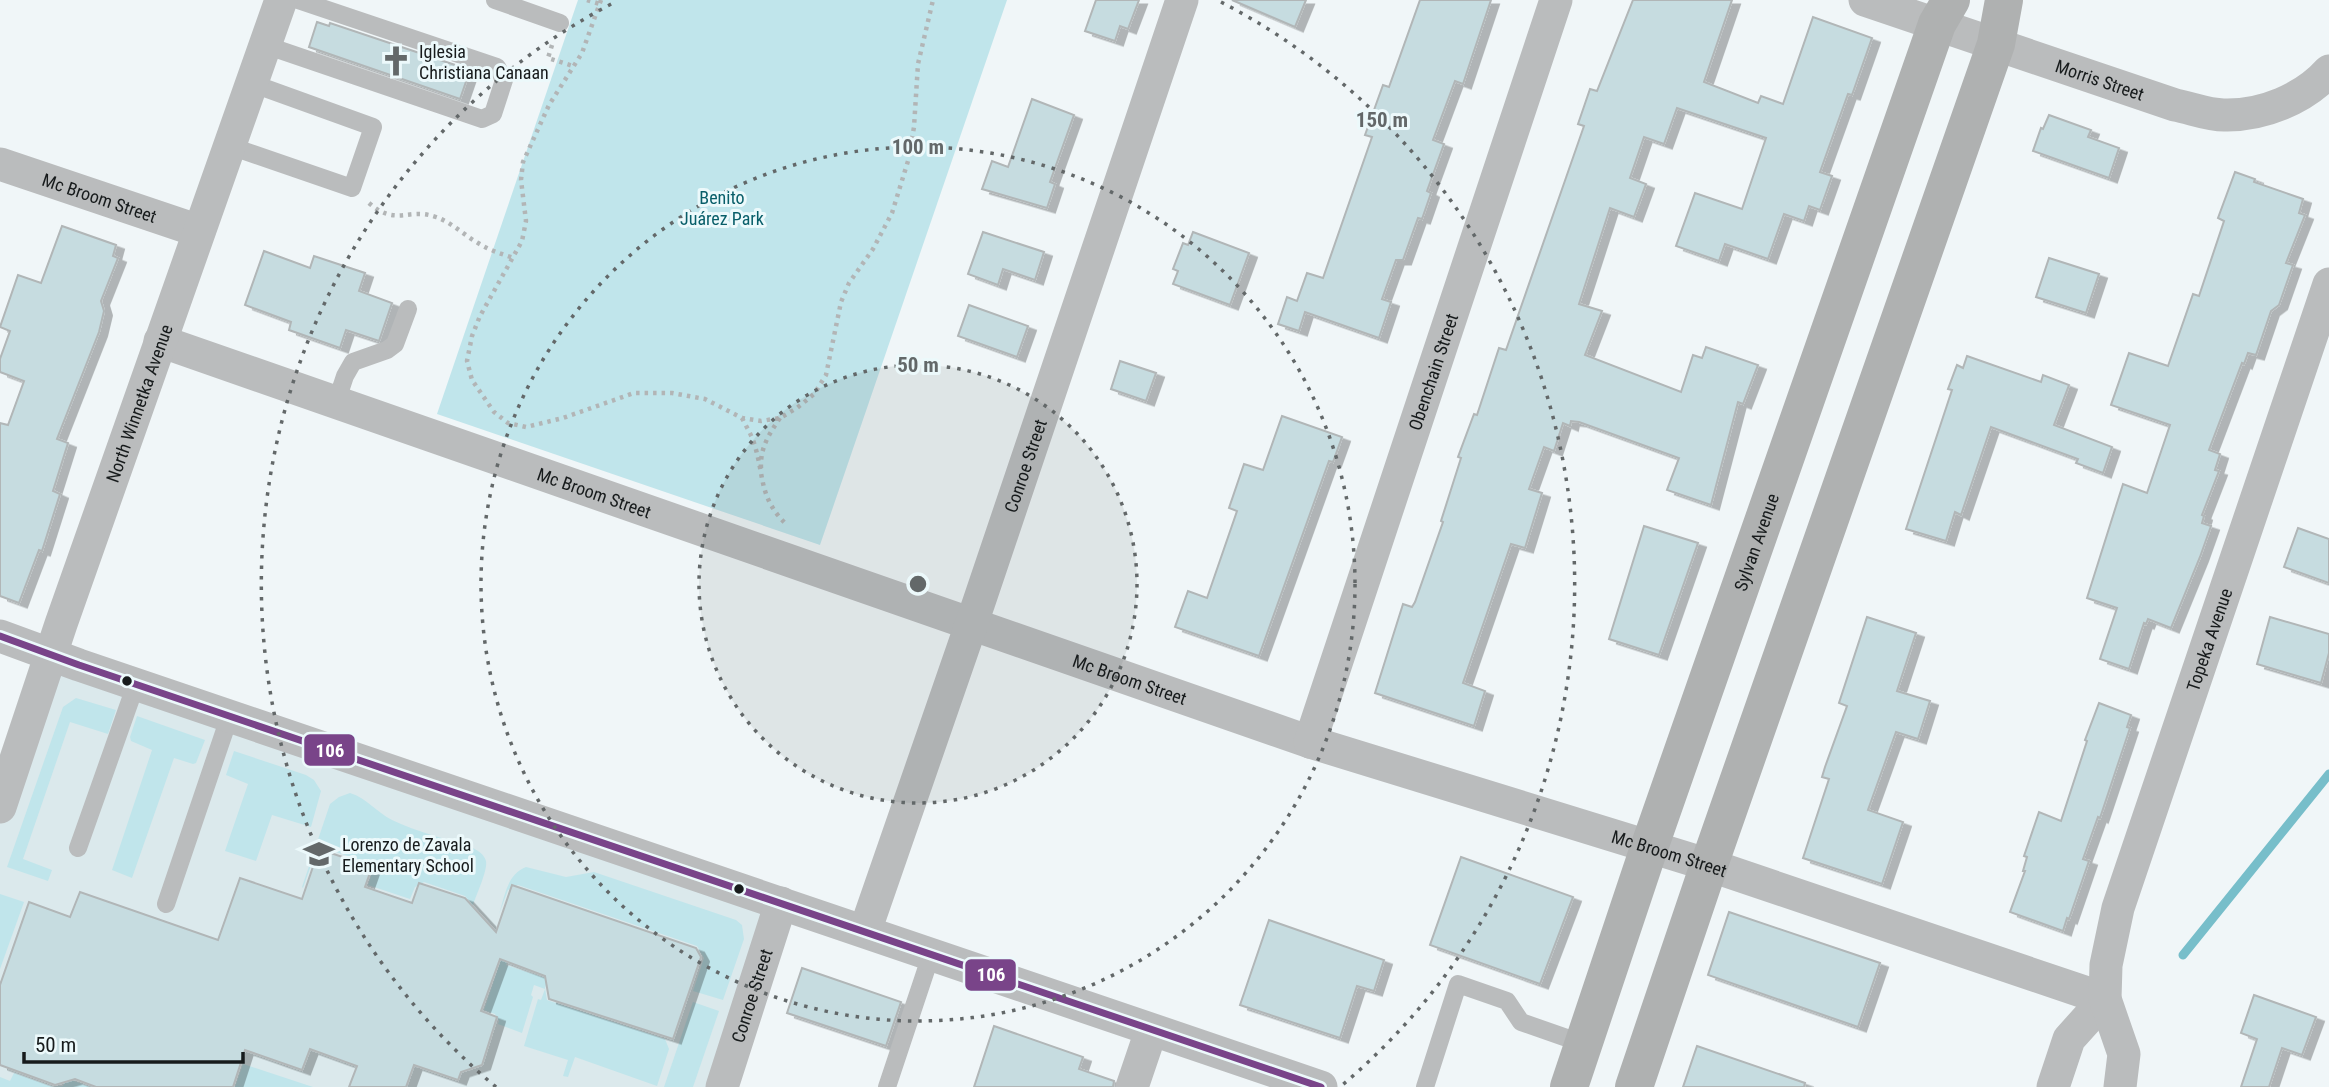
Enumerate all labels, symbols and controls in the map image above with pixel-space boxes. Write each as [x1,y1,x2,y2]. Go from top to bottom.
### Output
place label: Iglesia Christiana Canaan [419,41,549,83]
church icon: Iglesia Christiana Canaan [379,44,413,78]
street label: Morris Street [2053,55,2147,104]
text: 150 m [1356,108,1408,132]
text: 100 m [892,135,944,159]
street label: Mc Broom Street [40,169,159,226]
park label: Benito Juárez Park [680,187,764,229]
street label: Obenchain Street [1404,311,1462,433]
street label: North Winnetka Avenue [101,321,176,485]
text: 50 m [897,353,939,377]
street label: Conroe Street [999,416,1050,515]
street label: Mc Broom Street [535,463,654,522]
street label: Sylvan Avenue [1729,491,1783,594]
centre of rings [906,572,930,596]
street label: Topeka Avenue [2182,585,2236,694]
street label: Mc Broom Street [1070,650,1189,709]
unlabelled marker [120,674,134,688]
line badge: 106 [303,733,356,767]
text: 106 [316,739,344,762]
street label: Mc Broom Street [1609,825,1730,881]
place label: Lorenzo de Zavala Elementary School [342,834,474,876]
school or university icon: Lorenzo de Zavala Elementary School [302,837,336,871]
unlabelled marker [732,882,746,896]
street label: Conroe Street [726,946,776,1045]
line badge: 106 [964,958,1017,992]
text: 106 [977,963,1005,986]
scale bar [24,1020,243,1064]
text: 50 m [35,1033,76,1057]

